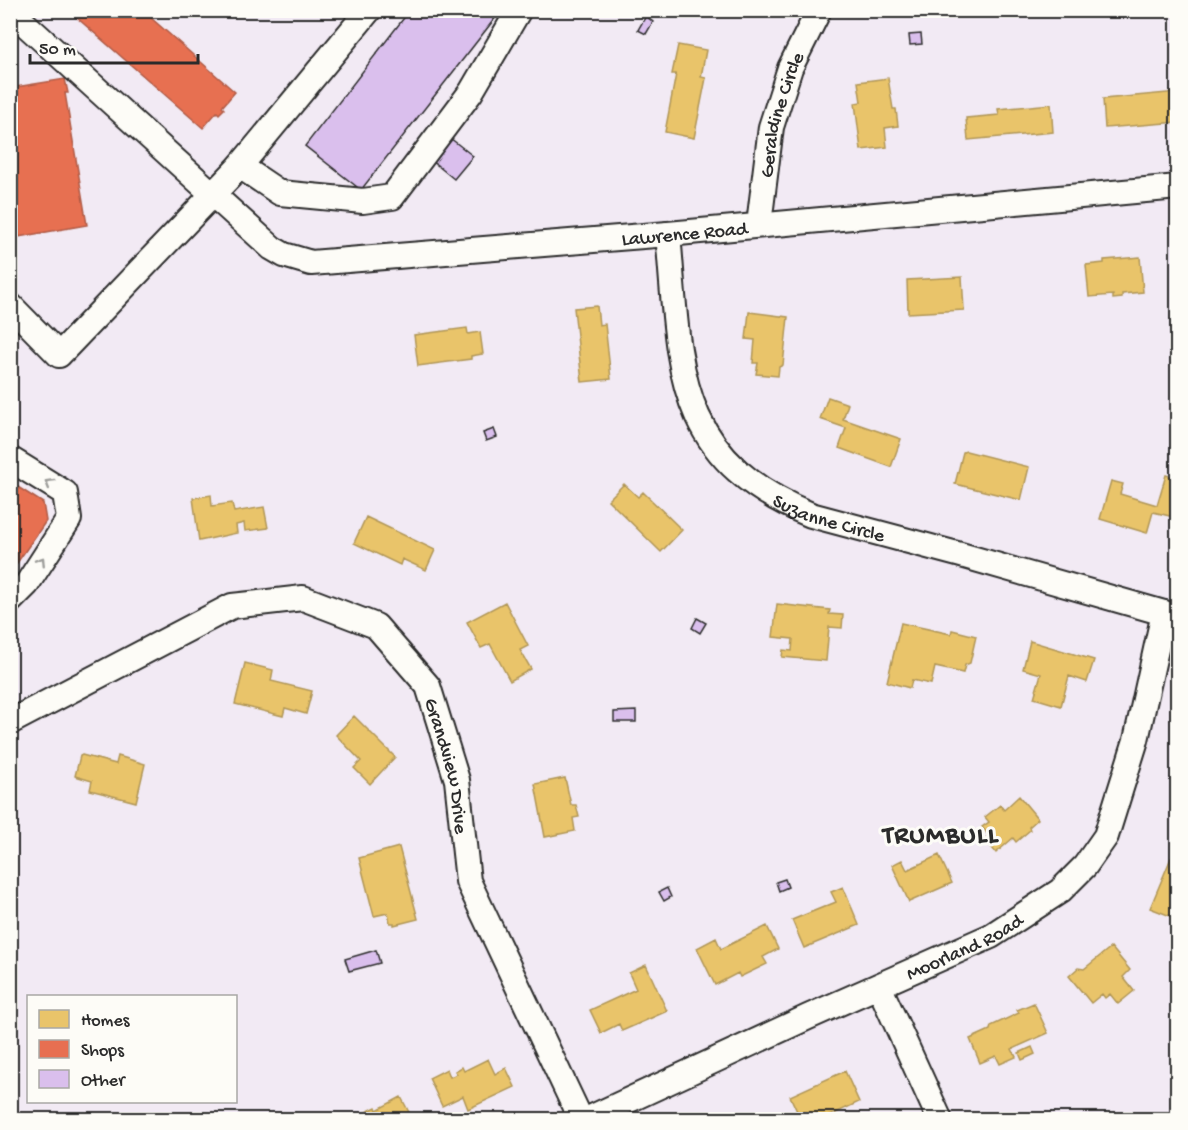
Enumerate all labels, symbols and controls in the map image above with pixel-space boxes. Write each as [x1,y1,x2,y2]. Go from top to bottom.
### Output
scale bar [30,27,198,65]
text: 50 m [39,40,76,61]
street label: Geraldine Circle [757,48,811,179]
street label: Lawrence Road [621,219,751,253]
one-way arrow [45,479,55,490]
street label: Suzanne Circle [768,491,888,549]
one-way arrow [34,557,45,568]
street label: Grandview Drive [417,696,471,836]
district label: TRUMBULL [881,822,999,853]
street label: Moorland Road [903,909,1030,987]
legend [27,995,237,1103]
text: Homes [81,1011,131,1032]
text: Shops [81,1041,125,1062]
text: Other [81,1071,126,1092]

